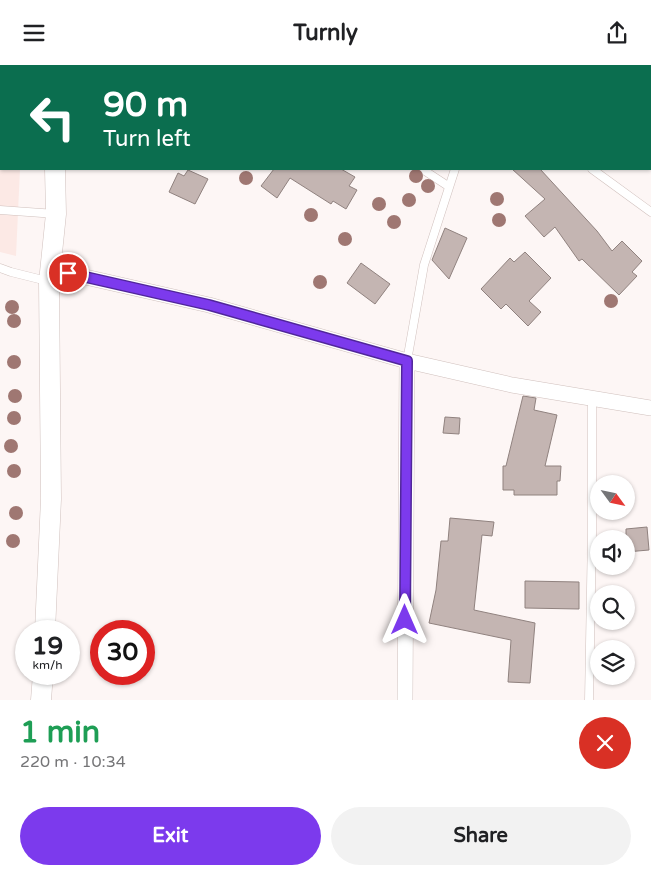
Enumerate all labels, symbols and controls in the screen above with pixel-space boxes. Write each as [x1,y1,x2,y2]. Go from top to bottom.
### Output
icon: menu [20,19,48,47]
icon: share [603,19,631,47]
text: Turnly [293,20,358,46]
text: 90 m [103,84,188,126]
icon: left [20,85,85,150]
text: Turn left [103,126,191,152]
pin [47,252,89,294]
icon: arrive [54,259,82,287]
north arrow [590,475,635,520]
map controls [590,475,635,685]
button: sound [590,530,635,575]
button: search [590,585,635,630]
position arrow [378,593,430,645]
speed limit sign: 30 [90,620,155,685]
text: 19 [32,631,63,661]
button: layers [590,640,635,685]
text: km/h [32,658,63,672]
text: 1 min [20,714,100,751]
button: close [579,717,631,769]
text: 220 m · 10:34 [20,752,126,772]
button: Exit [20,807,321,865]
button: Share [331,807,631,865]

